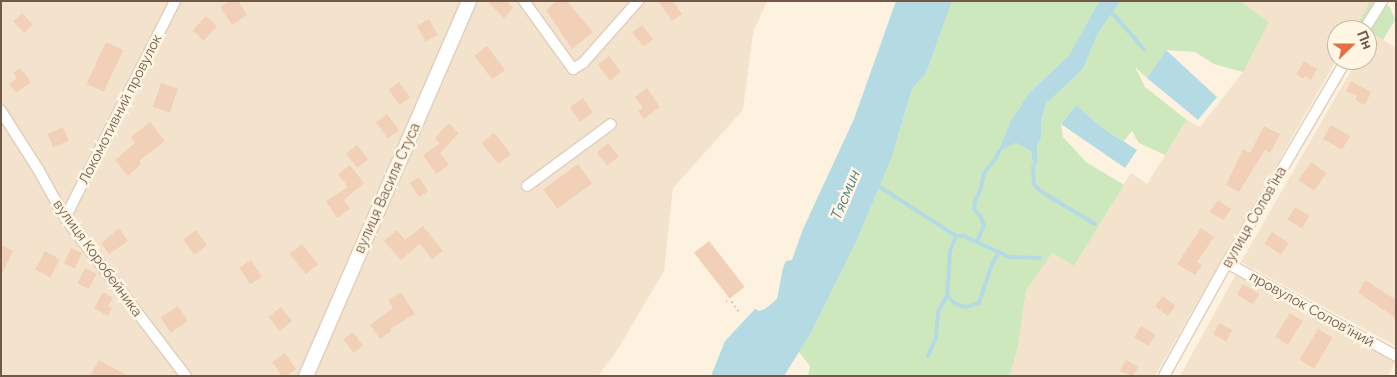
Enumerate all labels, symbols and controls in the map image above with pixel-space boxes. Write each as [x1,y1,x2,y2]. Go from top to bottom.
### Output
north arrow [1327,20,1377,70]
text: Пн [1354,28,1376,51]
street label: Локомотивний провулок [75,31,165,187]
street label: вулиця Василя Стуса [351,120,423,256]
street label: вулиця Солов'їна [1218,164,1290,270]
water label: Тясмин [828,167,864,223]
street label: вулиця Коробейника [50,196,146,320]
street label: провулок Солов'їний [1247,268,1377,350]

